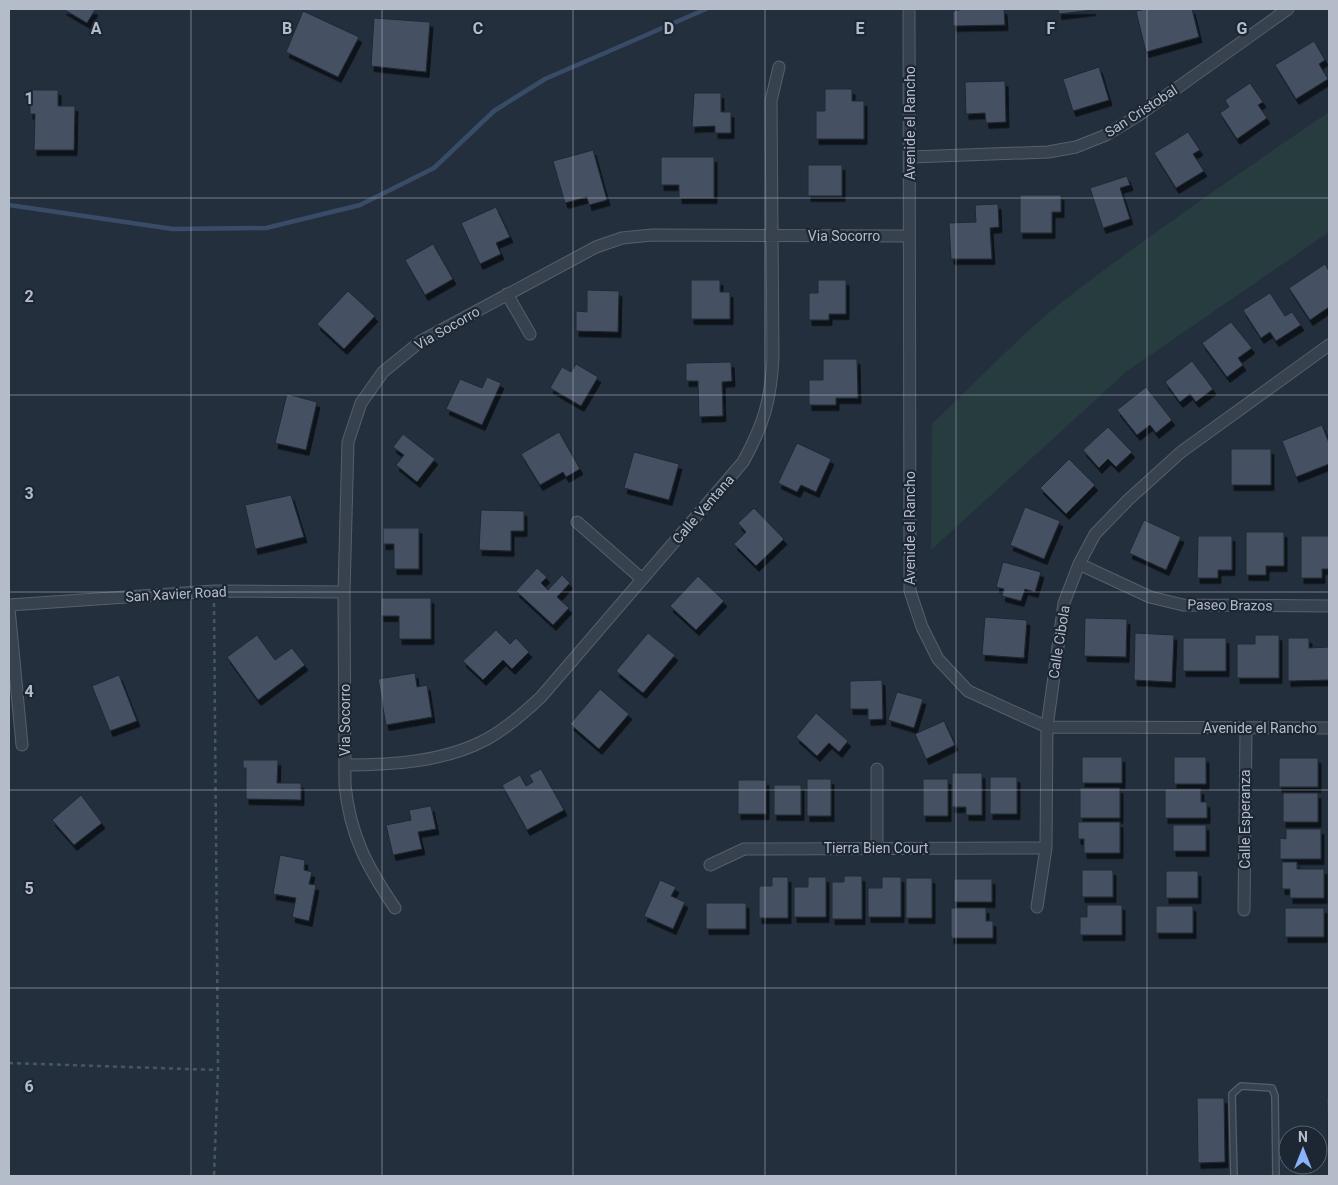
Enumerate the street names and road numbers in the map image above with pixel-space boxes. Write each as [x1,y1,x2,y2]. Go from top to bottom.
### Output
street label: Avenide el Rancho [902,66,918,180]
street label: San Cristobal [1102,82,1180,140]
street label: Via Socorro [808,228,880,244]
street label: Via Socorro [412,303,482,353]
street label: Calle Ventana [669,471,737,547]
street label: Avenide el Rancho [902,471,918,585]
street label: San Xavier Road [125,583,227,605]
street label: Paseo Brazos [1187,596,1273,614]
street label: Calle Cibola [1045,604,1073,680]
street label: Via Socorro [337,684,353,756]
street label: Avenide el Rancho [1203,720,1317,736]
street label: Calle Esperanza [1237,769,1253,869]
street label: Tierra Bien Court [824,840,929,856]

